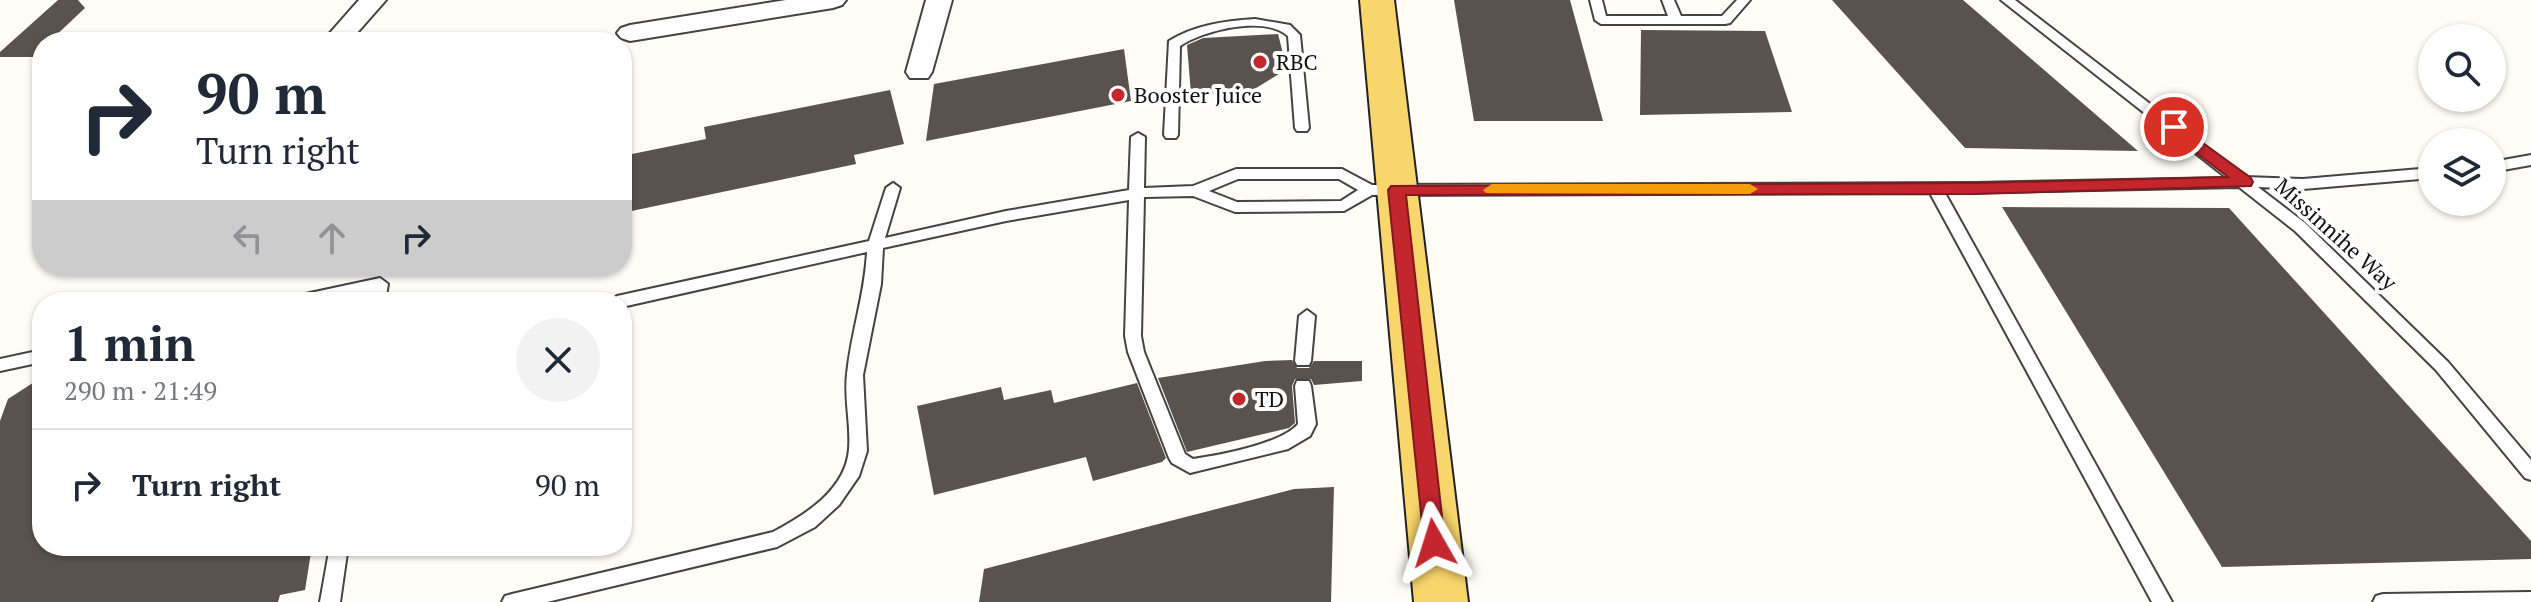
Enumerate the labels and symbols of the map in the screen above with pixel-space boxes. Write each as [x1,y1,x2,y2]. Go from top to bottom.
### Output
place label: RBC [1276,47,1318,76]
marker: RBC [1251,53,1269,71]
place label: Booster Juice [1134,80,1262,109]
marker: Booster Juice [1109,86,1127,104]
pin [2140,93,2208,161]
street label: Missinnihe Way [2269,171,2404,297]
place label: TD [1255,384,1284,413]
marker: TD [1230,390,1248,408]
position arrow [1392,501,1476,585]

